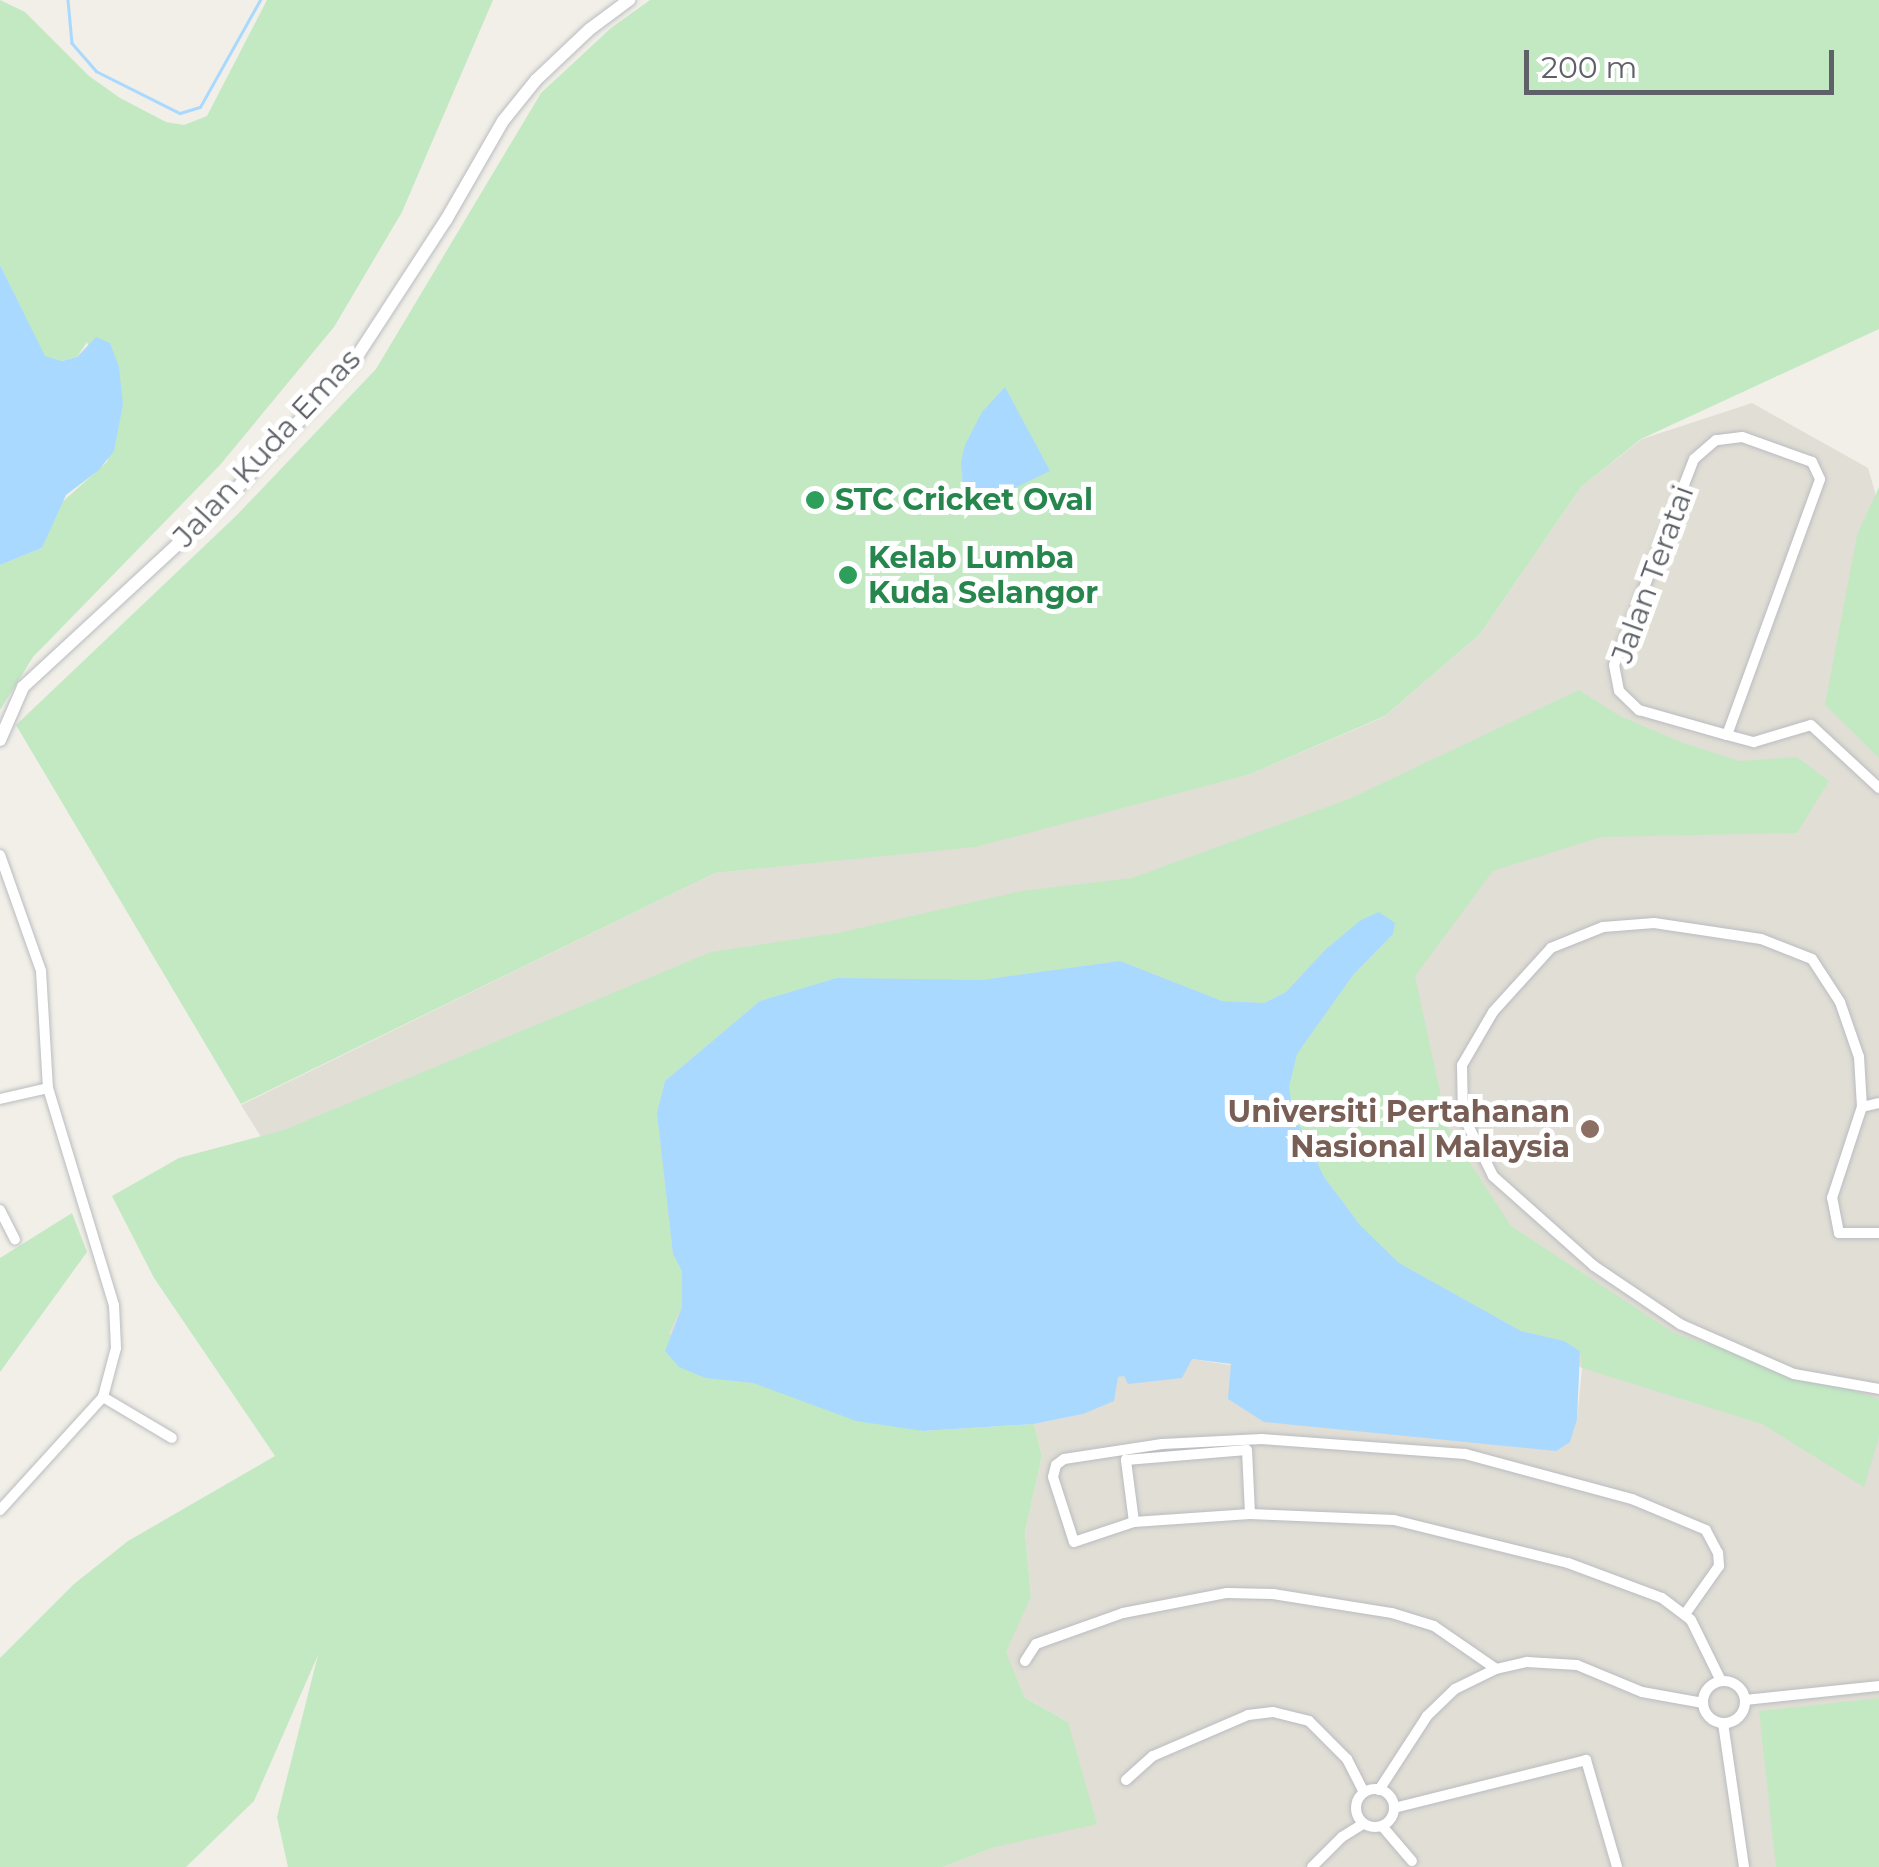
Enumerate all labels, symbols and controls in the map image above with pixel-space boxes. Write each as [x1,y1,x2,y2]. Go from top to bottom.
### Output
scale bar [1529,30,1839,92]
text: 200 m [1541,49,1637,86]
street label: Jalan Kuda Emas [166,341,368,555]
street label: Jalan Teratai [1604,480,1702,668]
place label: STC Cricket Oval [835,482,1093,518]
marker: STC Cricket Oval [804,489,826,511]
place label: Kelab Lumba Kuda Selangor [868,540,1098,610]
marker: Kelab Lumba Kuda Selangor [837,564,859,586]
place label: Universiti Pertahanan Nasional Malaysia [1228,1094,1570,1164]
marker: Universiti Pertahanan Nasional Malaysia [1579,1118,1601,1140]

